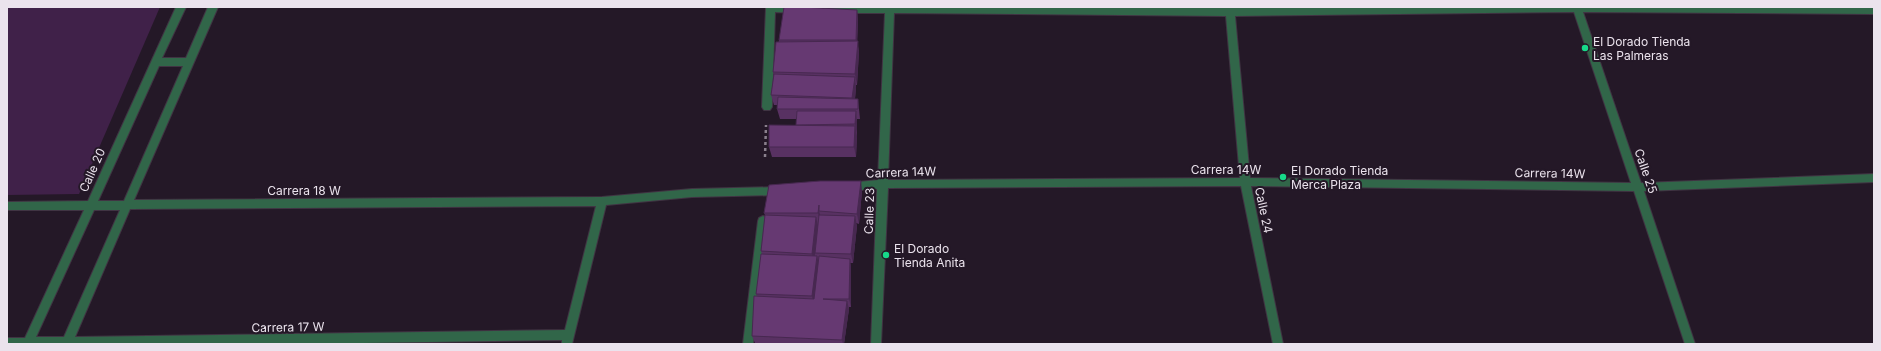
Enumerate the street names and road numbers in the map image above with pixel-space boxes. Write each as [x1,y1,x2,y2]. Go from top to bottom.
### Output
street label: Calle 20 [76,146,108,194]
street label: Calle 25 [1631,147,1661,195]
street label: Carrera 14W [1191,162,1261,177]
street label: Carrera 14W [865,163,937,181]
street label: Carrera 14W [1515,165,1586,181]
street label: Carrera 18 W [267,183,341,198]
street label: Calle 24 [1252,186,1276,235]
street label: Calle 23 [861,188,877,234]
street label: Carrera 17 W [251,319,325,335]

